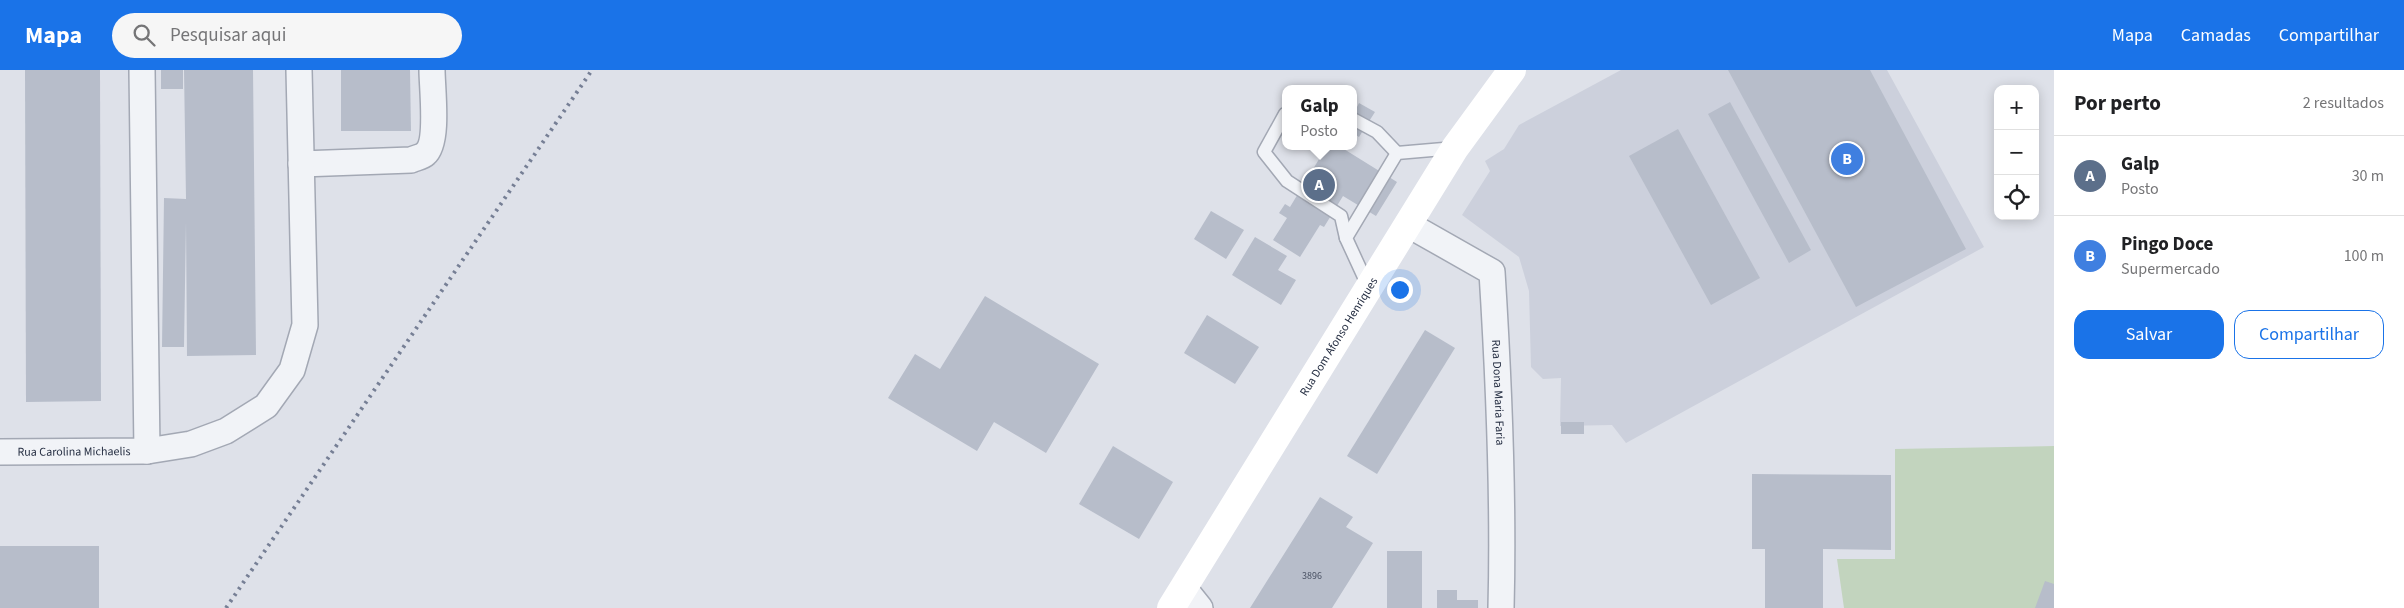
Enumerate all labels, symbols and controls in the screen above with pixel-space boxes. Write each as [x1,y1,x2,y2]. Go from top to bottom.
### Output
search box [112,13,462,58]
text: Mapa [25,18,82,53]
icon: search [130,21,158,49]
text: Pesquisar aqui [170,22,286,49]
text: Mapa [2112,23,2153,48]
text: Camadas [2181,23,2251,48]
text: Compartilhar [2279,23,2379,48]
popup [1282,85,1357,150]
map controls [1994,85,2039,220]
button: + [1994,85,2039,130]
text: Por perto [2074,88,2161,118]
text: 2 resultados [2303,92,2384,114]
text: Galp [1300,93,1339,120]
text: Posto [1300,120,1338,142]
button: − [1994,130,2039,175]
pin: B [1831,140,1863,178]
text: Galp [2121,151,2159,178]
text: A [2085,165,2095,187]
text: 30 m [2352,165,2384,187]
pin: A [1303,166,1335,204]
button: locate [1994,175,2039,220]
text: Posto [2121,178,2159,200]
text: Pingo Doce [2121,231,2213,258]
text: B [2085,245,2095,267]
text: 100 m [2344,245,2384,267]
text: Supermercado [2121,258,2220,280]
street label: Rua Dom Afonso Henriques [1295,274,1382,399]
your location [1387,277,1413,303]
button: Salvar [2074,310,2224,359]
button: Compartilhar [2234,310,2384,359]
street label: Rua Dona Maria Faria [1487,339,1509,446]
street label: Rua Carolina Michaelis [17,443,131,460]
house number: 3896 [1302,569,1322,583]

